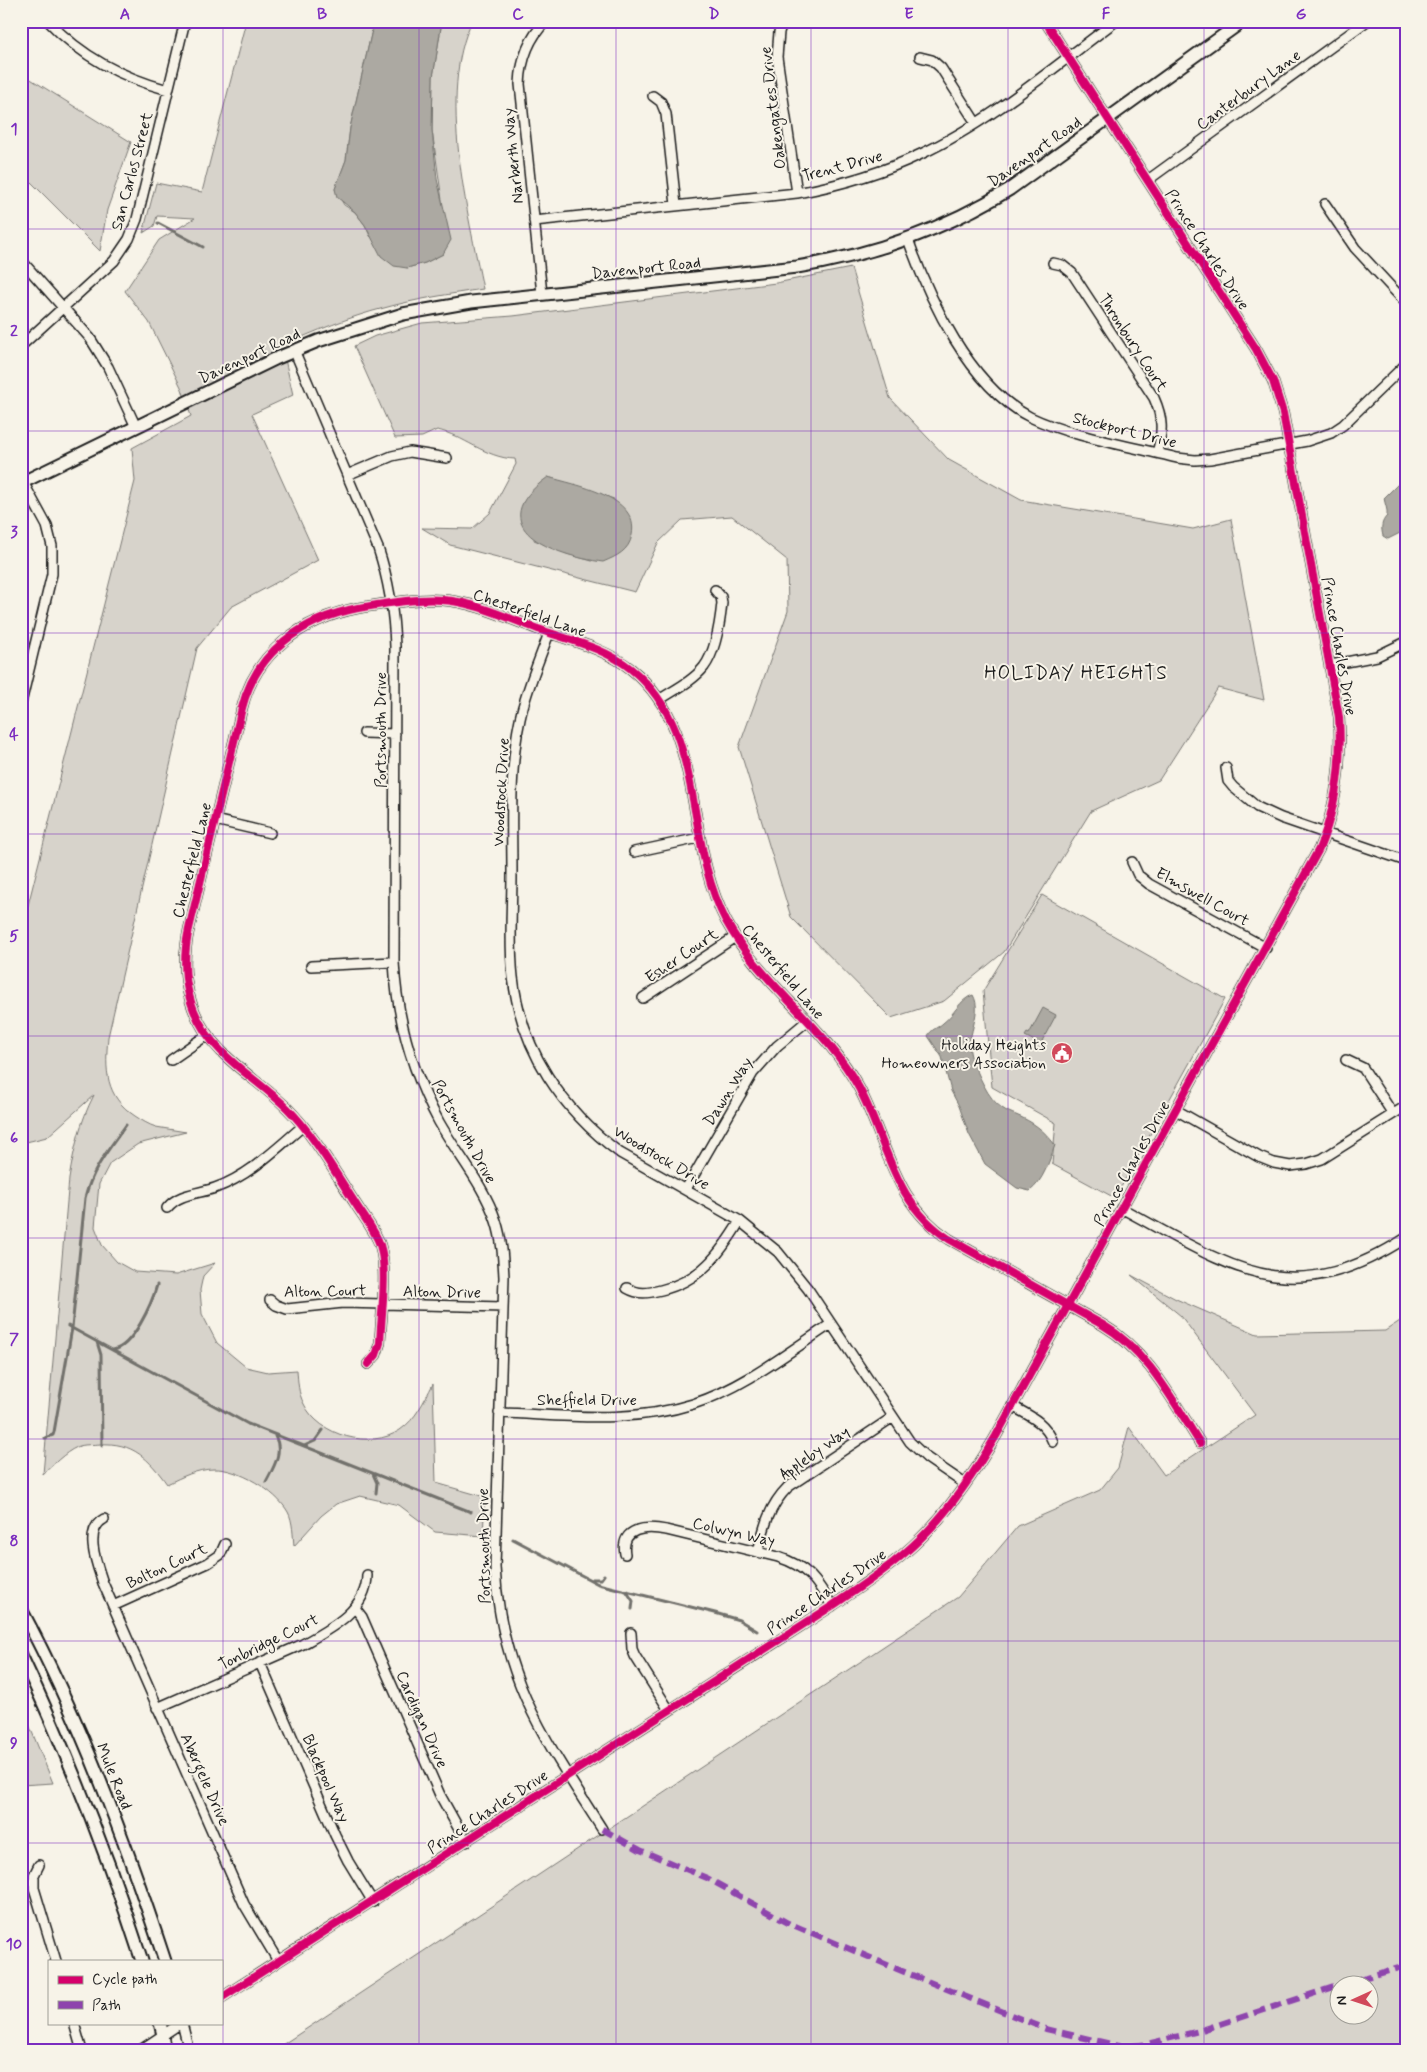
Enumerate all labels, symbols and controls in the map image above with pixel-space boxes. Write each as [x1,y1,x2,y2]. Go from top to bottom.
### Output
text: A [120,4,130,25]
text: B [317,4,327,25]
text: C [512,4,524,25]
text: D [708,4,720,25]
text: E [904,4,914,25]
text: F [1102,4,1111,25]
text: G [1296,4,1307,25]
street label: Oakengates Drive [756,45,792,170]
street label: Canterbury Lane [1192,45,1305,135]
street label: Narberth Way [498,107,529,205]
street label: San Carlos Street [107,109,159,233]
street label: Davenport Road [984,112,1086,192]
text: 1 [10,119,18,140]
street label: Trent Drive [800,146,885,187]
street label: Prince Charles Drive [1160,185,1254,314]
street label: Davenport Road [590,252,702,285]
street label: Thronbury Court [1093,290,1173,396]
text: 2 [10,321,18,342]
street label: Davenport Road [195,324,304,389]
street label: Stockport Drive [1070,407,1179,454]
text: 3 [10,522,18,543]
street label: Prince Charles Drive [1316,575,1361,717]
street label: Chesterfield Lane [470,584,589,643]
district label: HOLIDAY HEIGHTS [984,661,1168,686]
street label: Portsmouth Drive [371,672,392,788]
text: 4 [9,724,19,745]
street label: Woodstock Drive [488,737,515,847]
street label: Chesterfield Lane [168,800,217,920]
street label: Elmswell Court [1152,863,1253,932]
street label: Chesterfield Lane [737,920,829,1024]
street label: Esher Court [641,924,723,988]
text: 5 [9,926,19,947]
place label: Holiday Heights Homeowners Association [881,1035,1046,1074]
public building icon: Holiday Heights Homeowners Association [1050,1041,1074,1065]
street label: Dawn Way [699,1053,758,1130]
street label: Portsmouth Drive [426,1076,501,1188]
street label: Prince Charles Drive [1089,1097,1176,1230]
street label: Woodstock Drive [609,1121,713,1195]
text: 6 [10,1128,18,1149]
street label: Alton Court [284,1280,367,1303]
street label: Alton Drive [403,1281,481,1304]
text: 7 [9,1329,19,1350]
street label: Sheffield Drive [537,1390,637,1411]
street label: Appleby Way [776,1421,855,1486]
street label: Portsmouth Drive [473,1488,496,1604]
street label: Colwyn Way [690,1513,777,1552]
text: 8 [9,1531,19,1552]
street label: Bolton Court [123,1538,211,1594]
street label: Prince Charles Drive [763,1544,891,1640]
street label: Tonbridge Court [215,1609,323,1677]
street label: Cardigan Drive [391,1668,452,1772]
street label: Abergele Drive [174,1730,234,1830]
street label: Blackpool Way [297,1731,354,1826]
text: 9 [10,1733,18,1754]
street label: Mule Road [91,1740,136,1813]
street label: Prince Charles Drive [423,1765,552,1859]
text: 10 [6,1934,22,1955]
legend [48,1960,222,2024]
text: Cycle path [92,1970,157,1990]
north arrow [1330,1974,1380,2024]
text: N [1333,1995,1351,2006]
text: Path [92,1996,121,2016]

